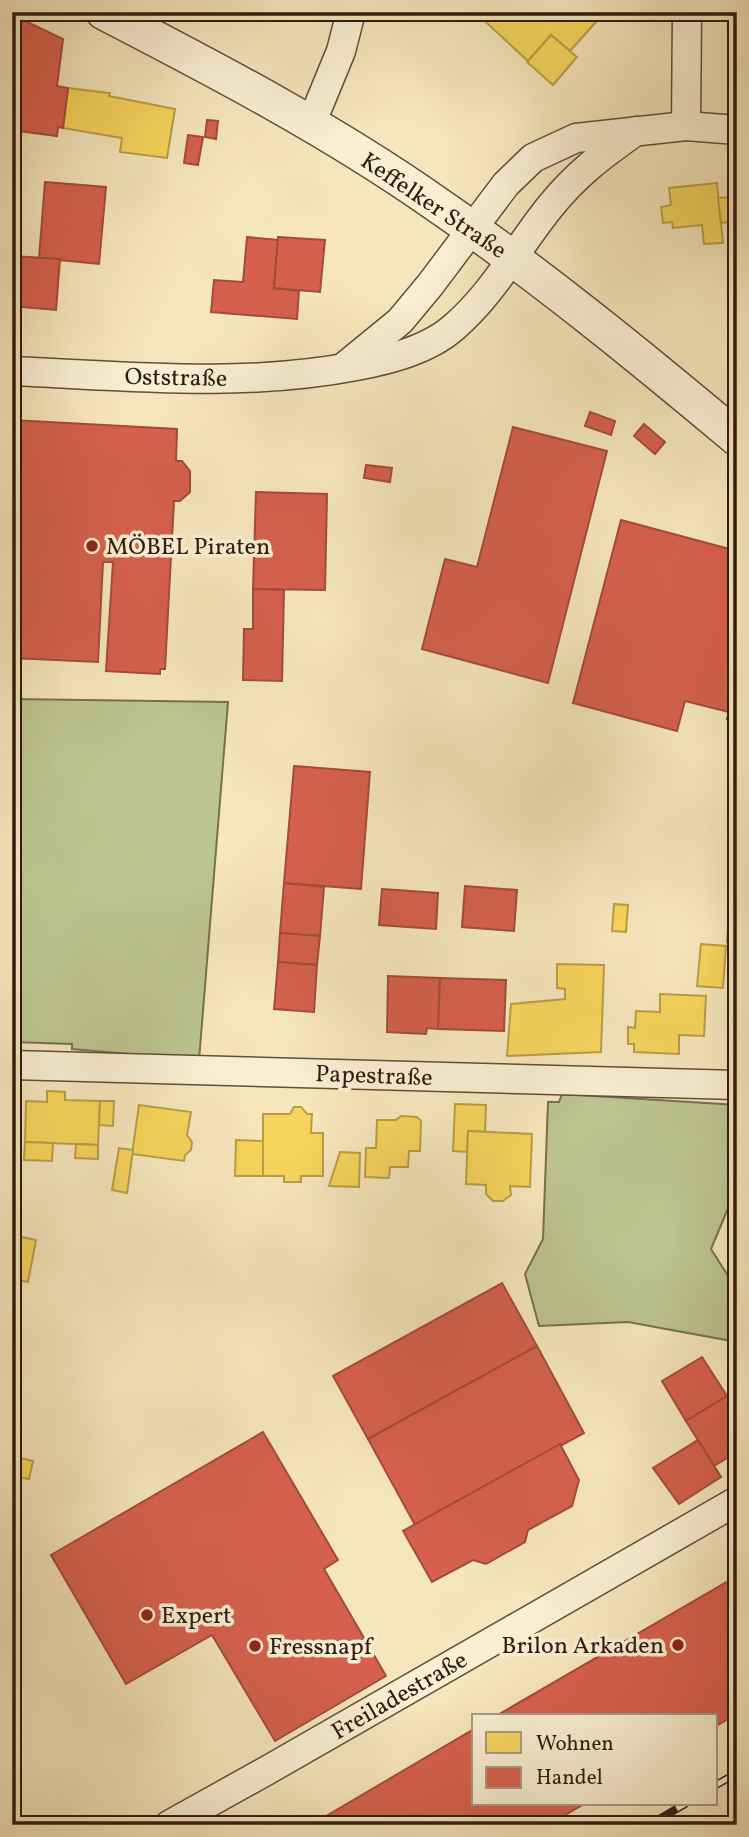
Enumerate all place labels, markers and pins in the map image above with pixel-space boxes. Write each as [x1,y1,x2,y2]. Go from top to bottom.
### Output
place label: MÖBEL Piraten [106,531,270,565]
marker: MÖBEL Piraten [84,538,100,554]
place label: Expert [161,1600,232,1634]
marker: Expert [139,1607,155,1623]
place label: Brilon Arkaden [501,1630,664,1664]
place label: Fressnapf [269,1631,375,1665]
marker: Brilon Arkaden [670,1637,686,1653]
marker: Fressnapf [247,1638,263,1654]

